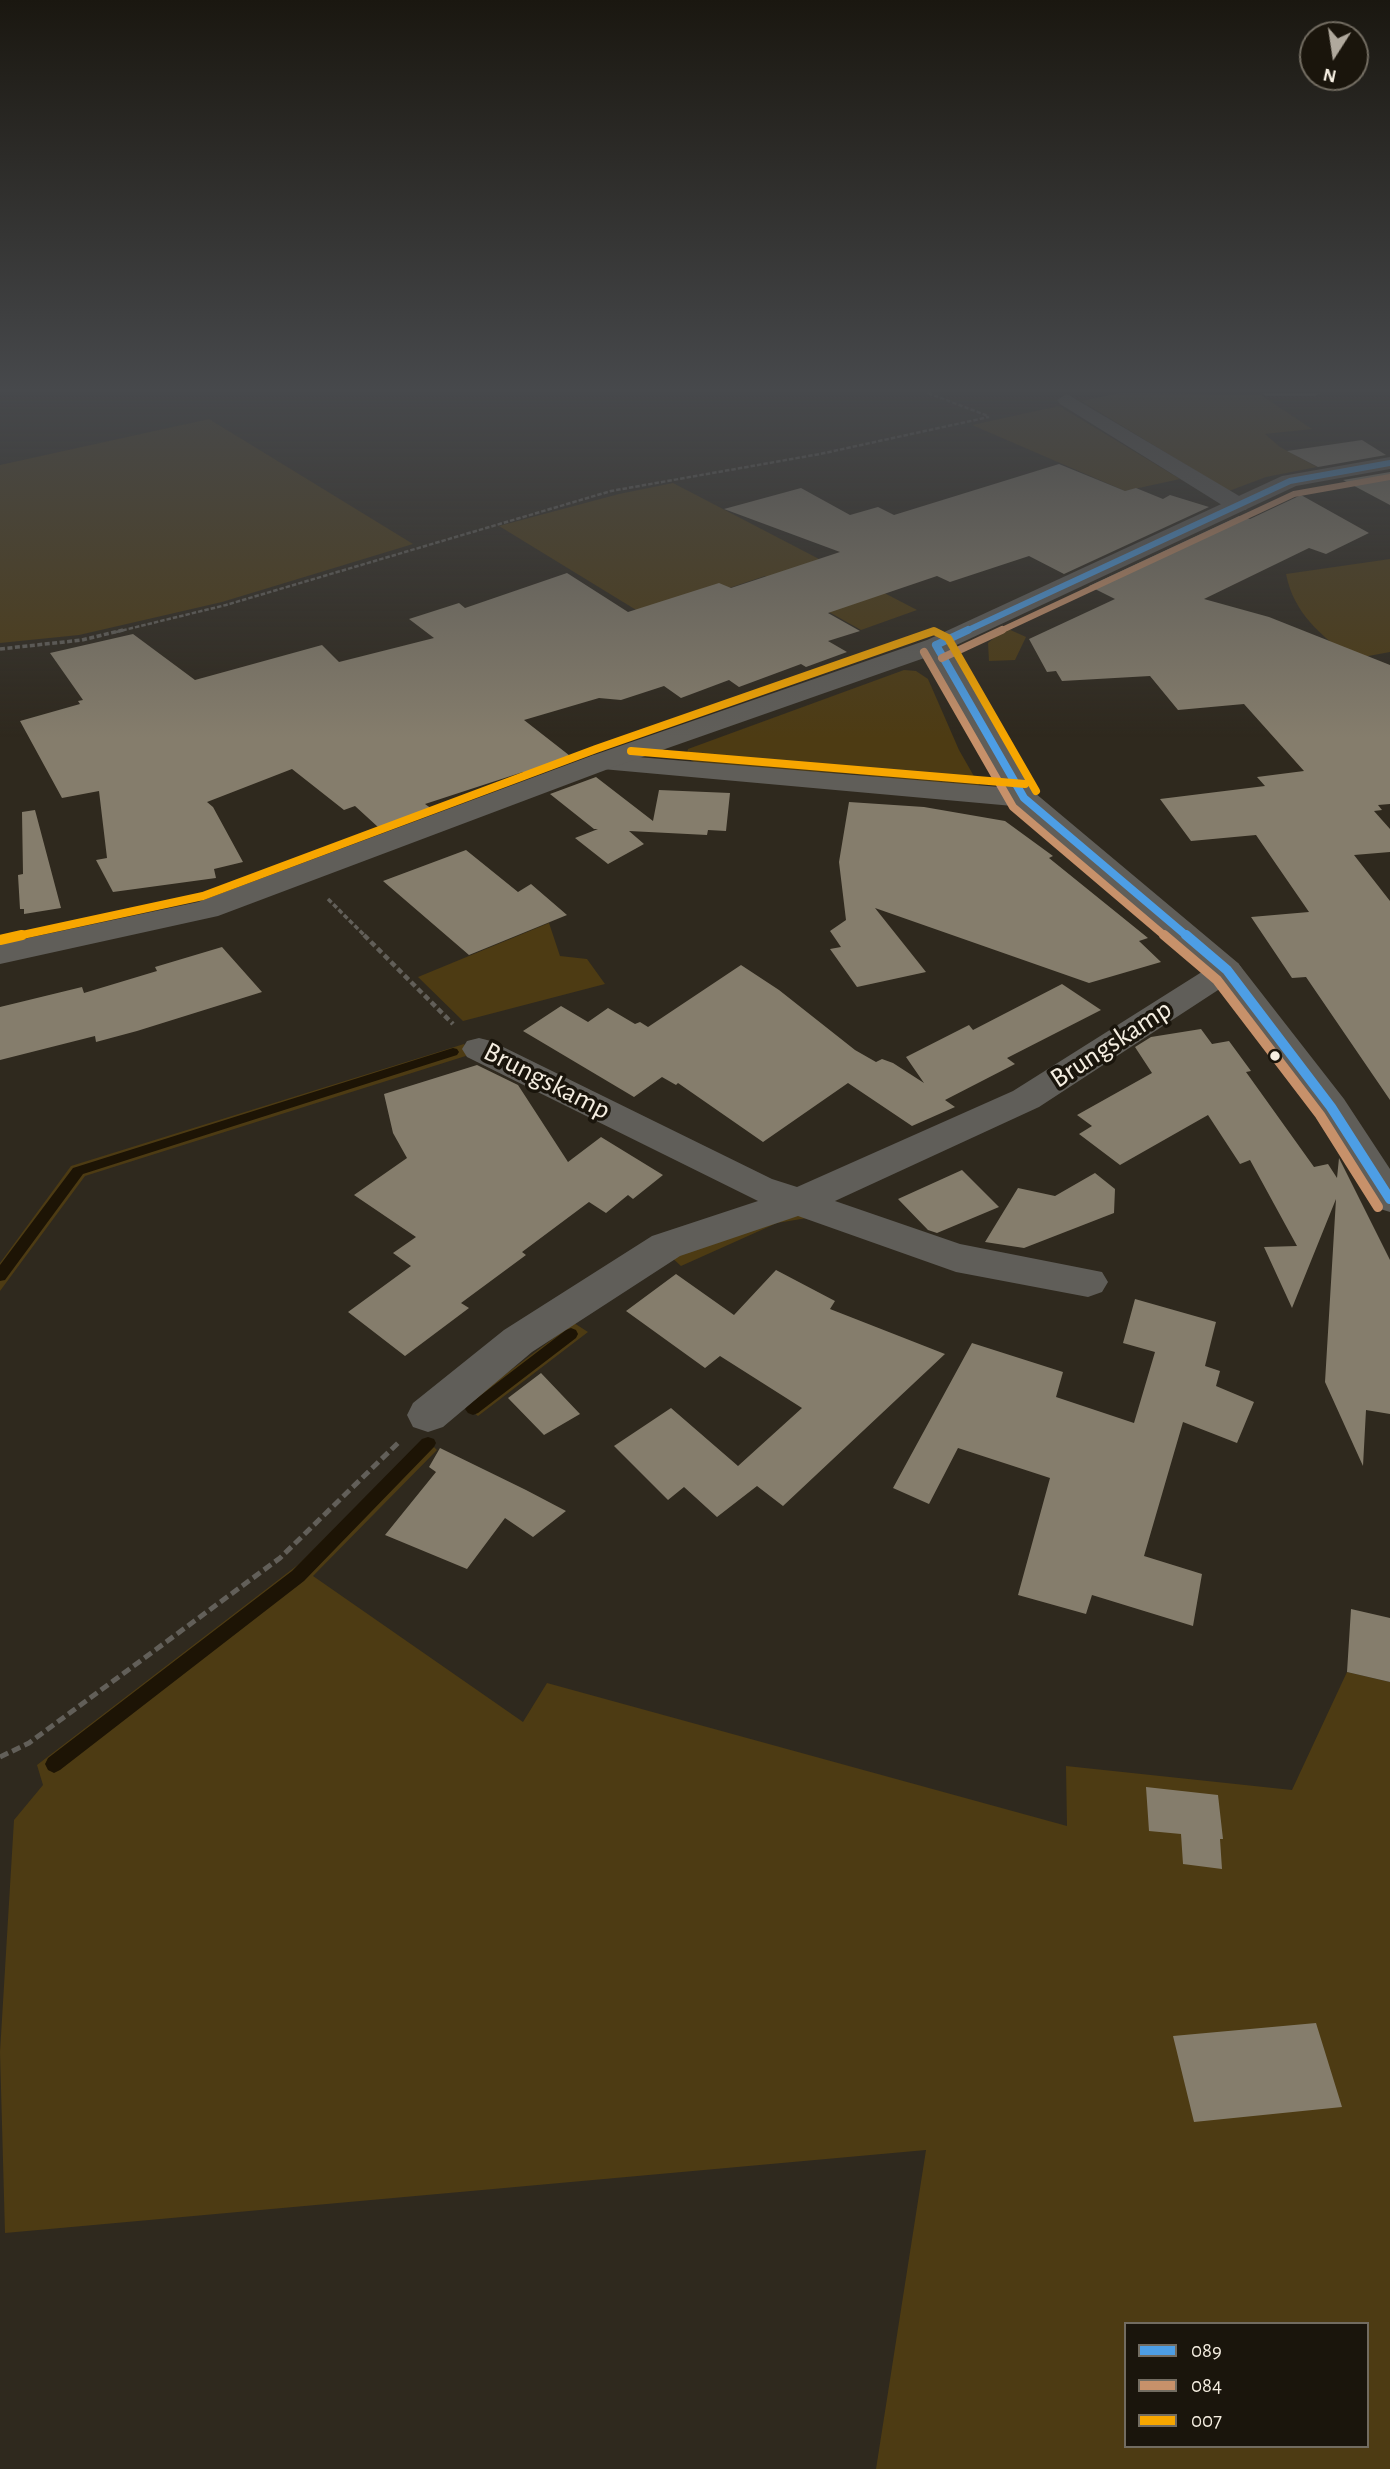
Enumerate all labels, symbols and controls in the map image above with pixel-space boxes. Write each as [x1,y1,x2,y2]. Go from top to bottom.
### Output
north arrow [1299,21,1369,91]
text: N [1322,64,1338,86]
street label: Brungskamp [1044,992,1178,1096]
street label: Brungskamp [478,1035,616,1127]
unlabelled marker [1268,1049,1282,1063]
legend [1124,2322,1369,2448]
text: 089 [1191,2340,1222,2361]
text: 084 [1191,2375,1222,2396]
text: 007 [1191,2410,1222,2431]

